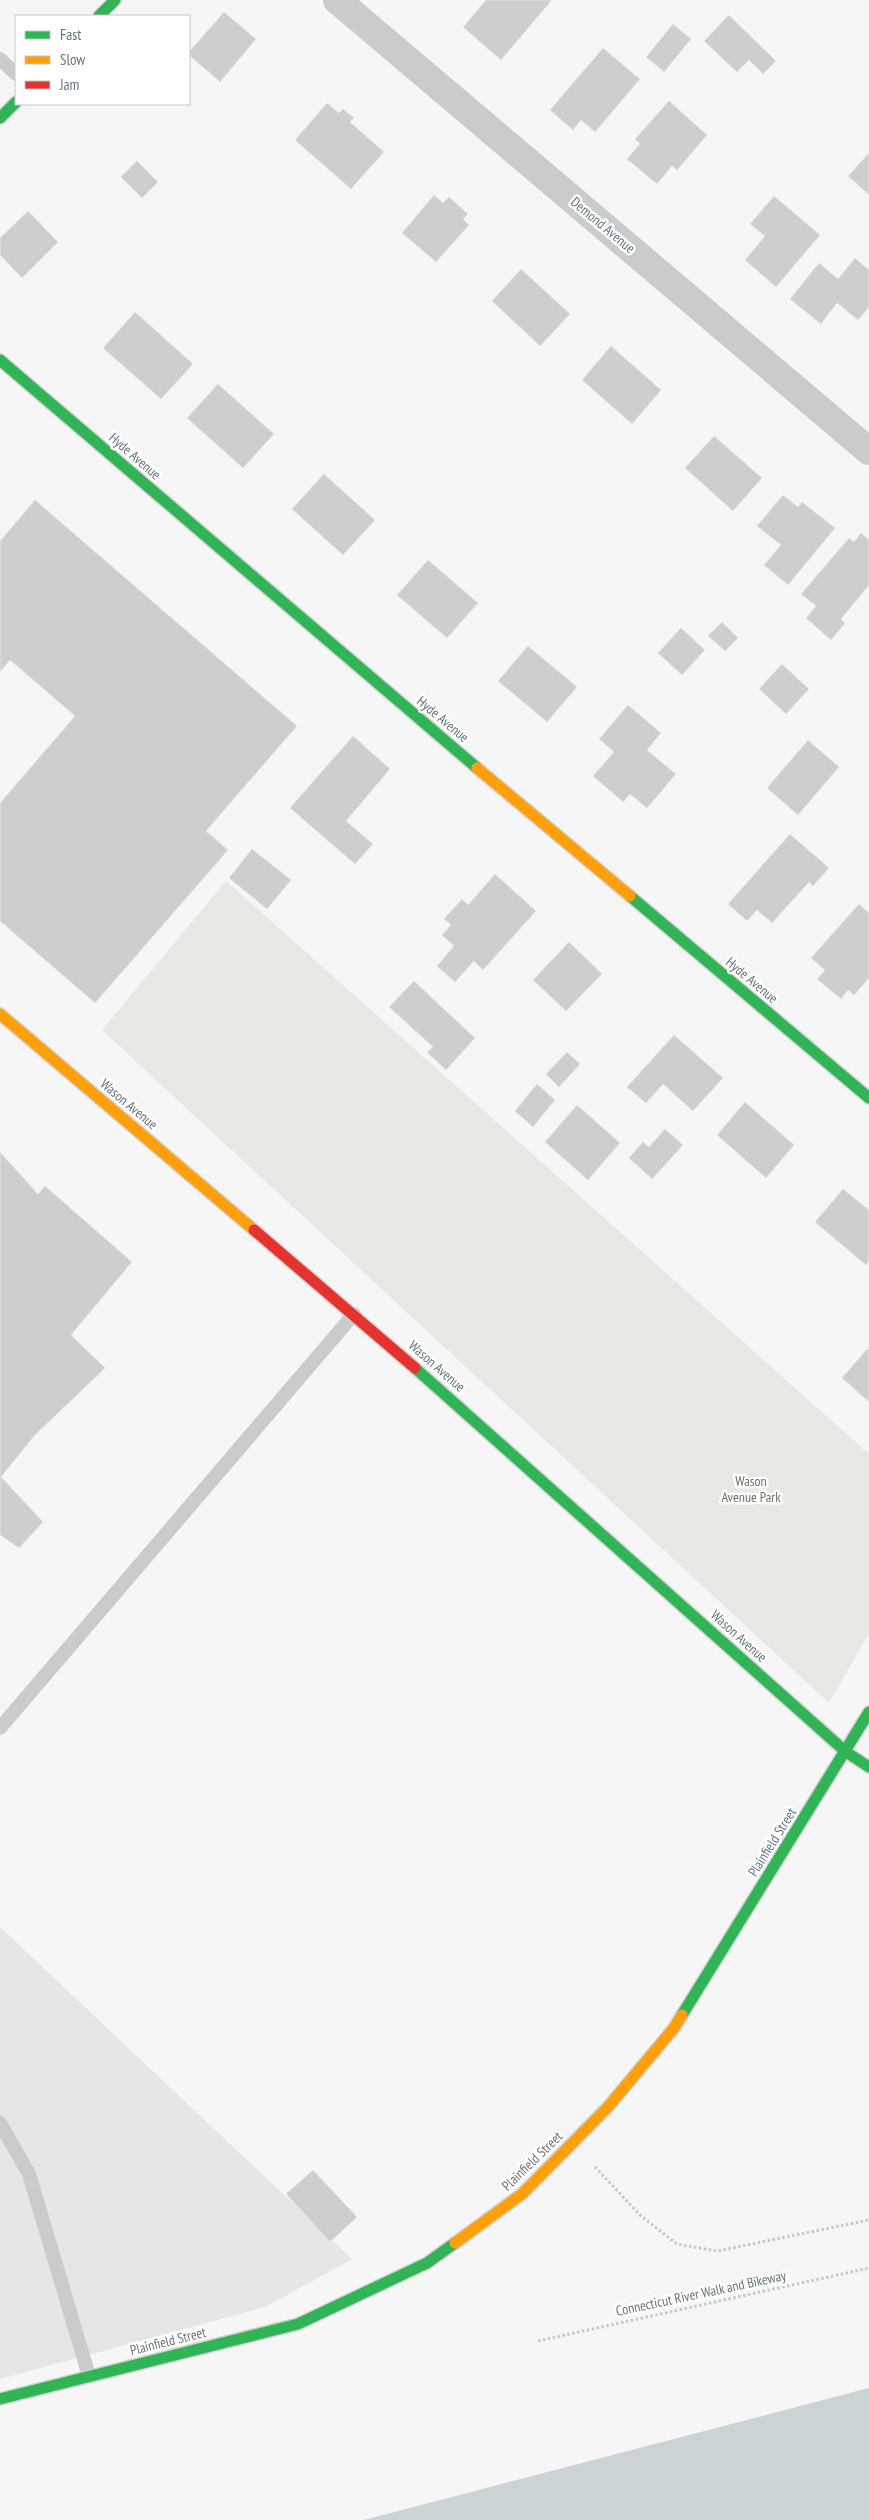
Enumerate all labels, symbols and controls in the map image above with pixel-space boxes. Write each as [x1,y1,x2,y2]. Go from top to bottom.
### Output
legend [15,15,190,105]
text: Fast [60,25,81,44]
text: Slow [60,50,85,69]
text: Jam [59,75,79,94]
street label: Demond Avenue [567,193,639,257]
street label: Hyde Avenue [105,429,165,483]
street label: Hyde Avenue [413,692,473,746]
street label: Hyde Avenue [722,953,782,1007]
street label: Wason Avenue [97,1075,162,1133]
street label: Wason Avenue [405,1336,469,1396]
park label: Wason Avenue Park [721,1472,781,1506]
street label: Wason Avenue [707,1606,771,1666]
street label: Plainfield Street [744,1804,800,1880]
street label: Plainfield Street [498,2127,566,2194]
street label: Connecticut River Walk and Bikeway [614,2266,789,2320]
street label: Plainfield Street [128,2323,208,2359]

